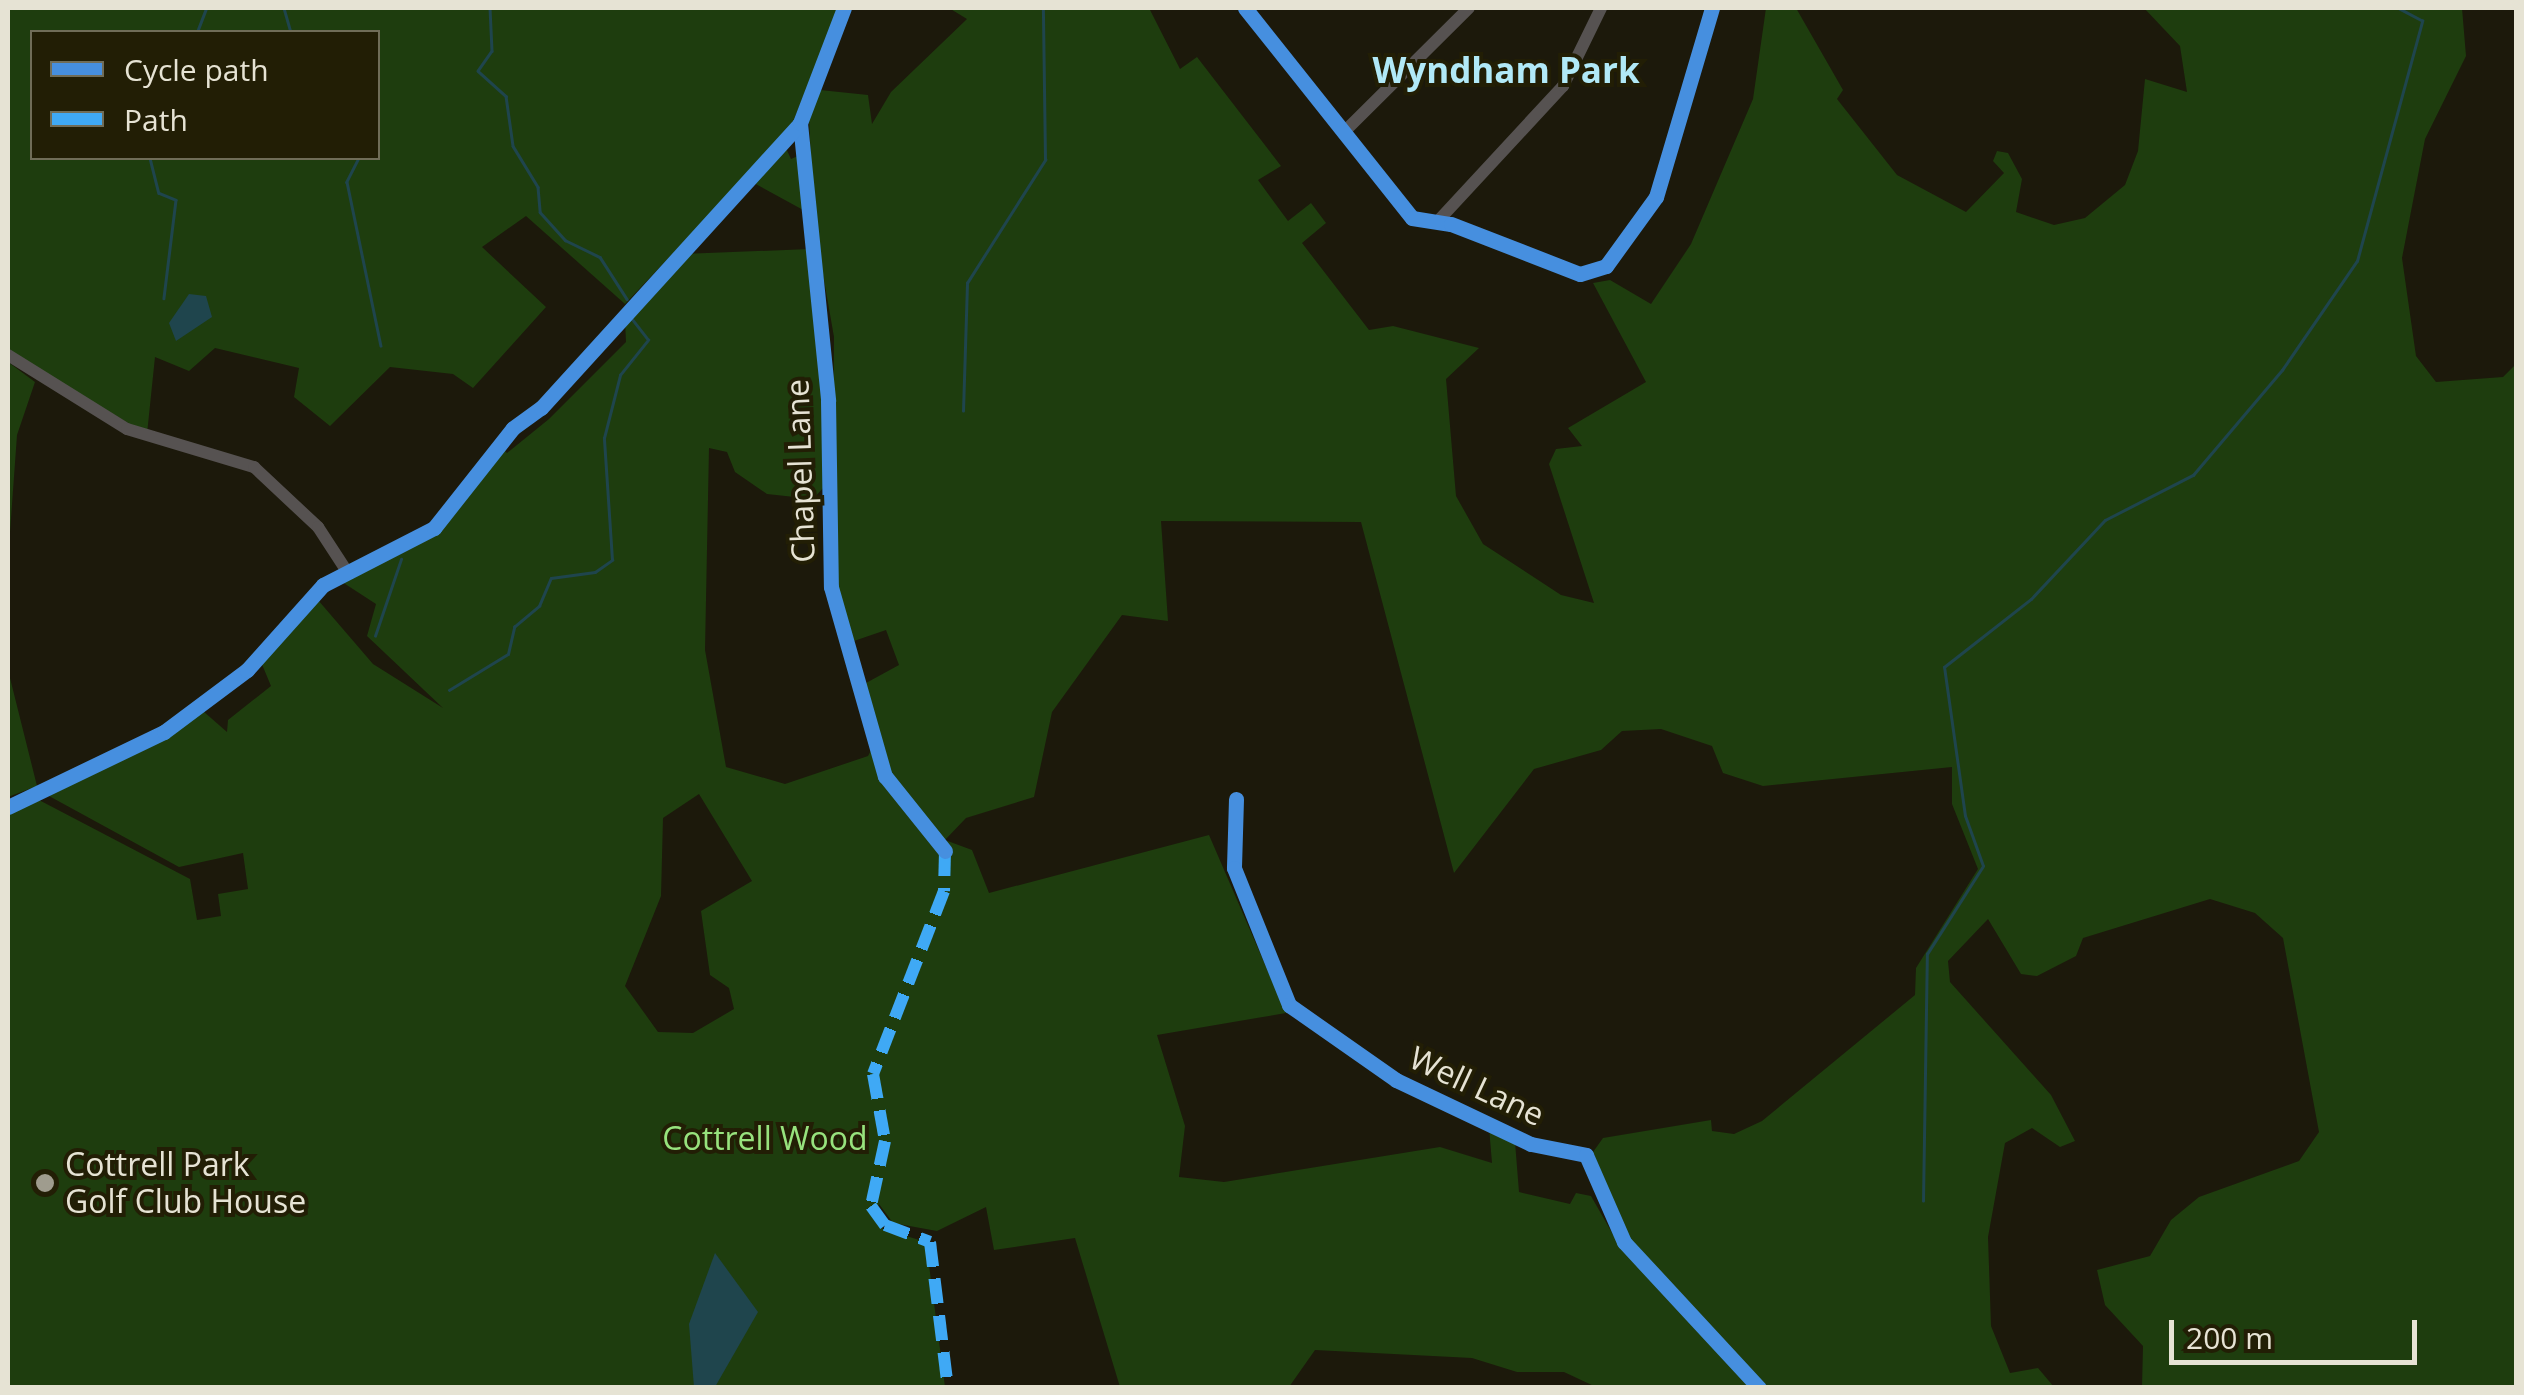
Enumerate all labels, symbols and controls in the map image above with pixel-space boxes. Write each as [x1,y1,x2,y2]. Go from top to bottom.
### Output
legend [30,30,380,160]
text: Cycle path [124,49,269,90]
district label: Wyndham Park [1372,49,1640,91]
text: Path [124,99,188,140]
street label: Chapel Lane [778,379,822,563]
street label: Well Lane [1404,1038,1550,1134]
park label: Cottrell Wood [662,1119,868,1157]
place label: Cottrell Park Golf Club House [65,1146,306,1221]
marker: Cottrell Park Golf Club House [34,1172,56,1194]
scale bar [2174,1300,2422,1362]
text: 200 m [2186,1317,2273,1358]

